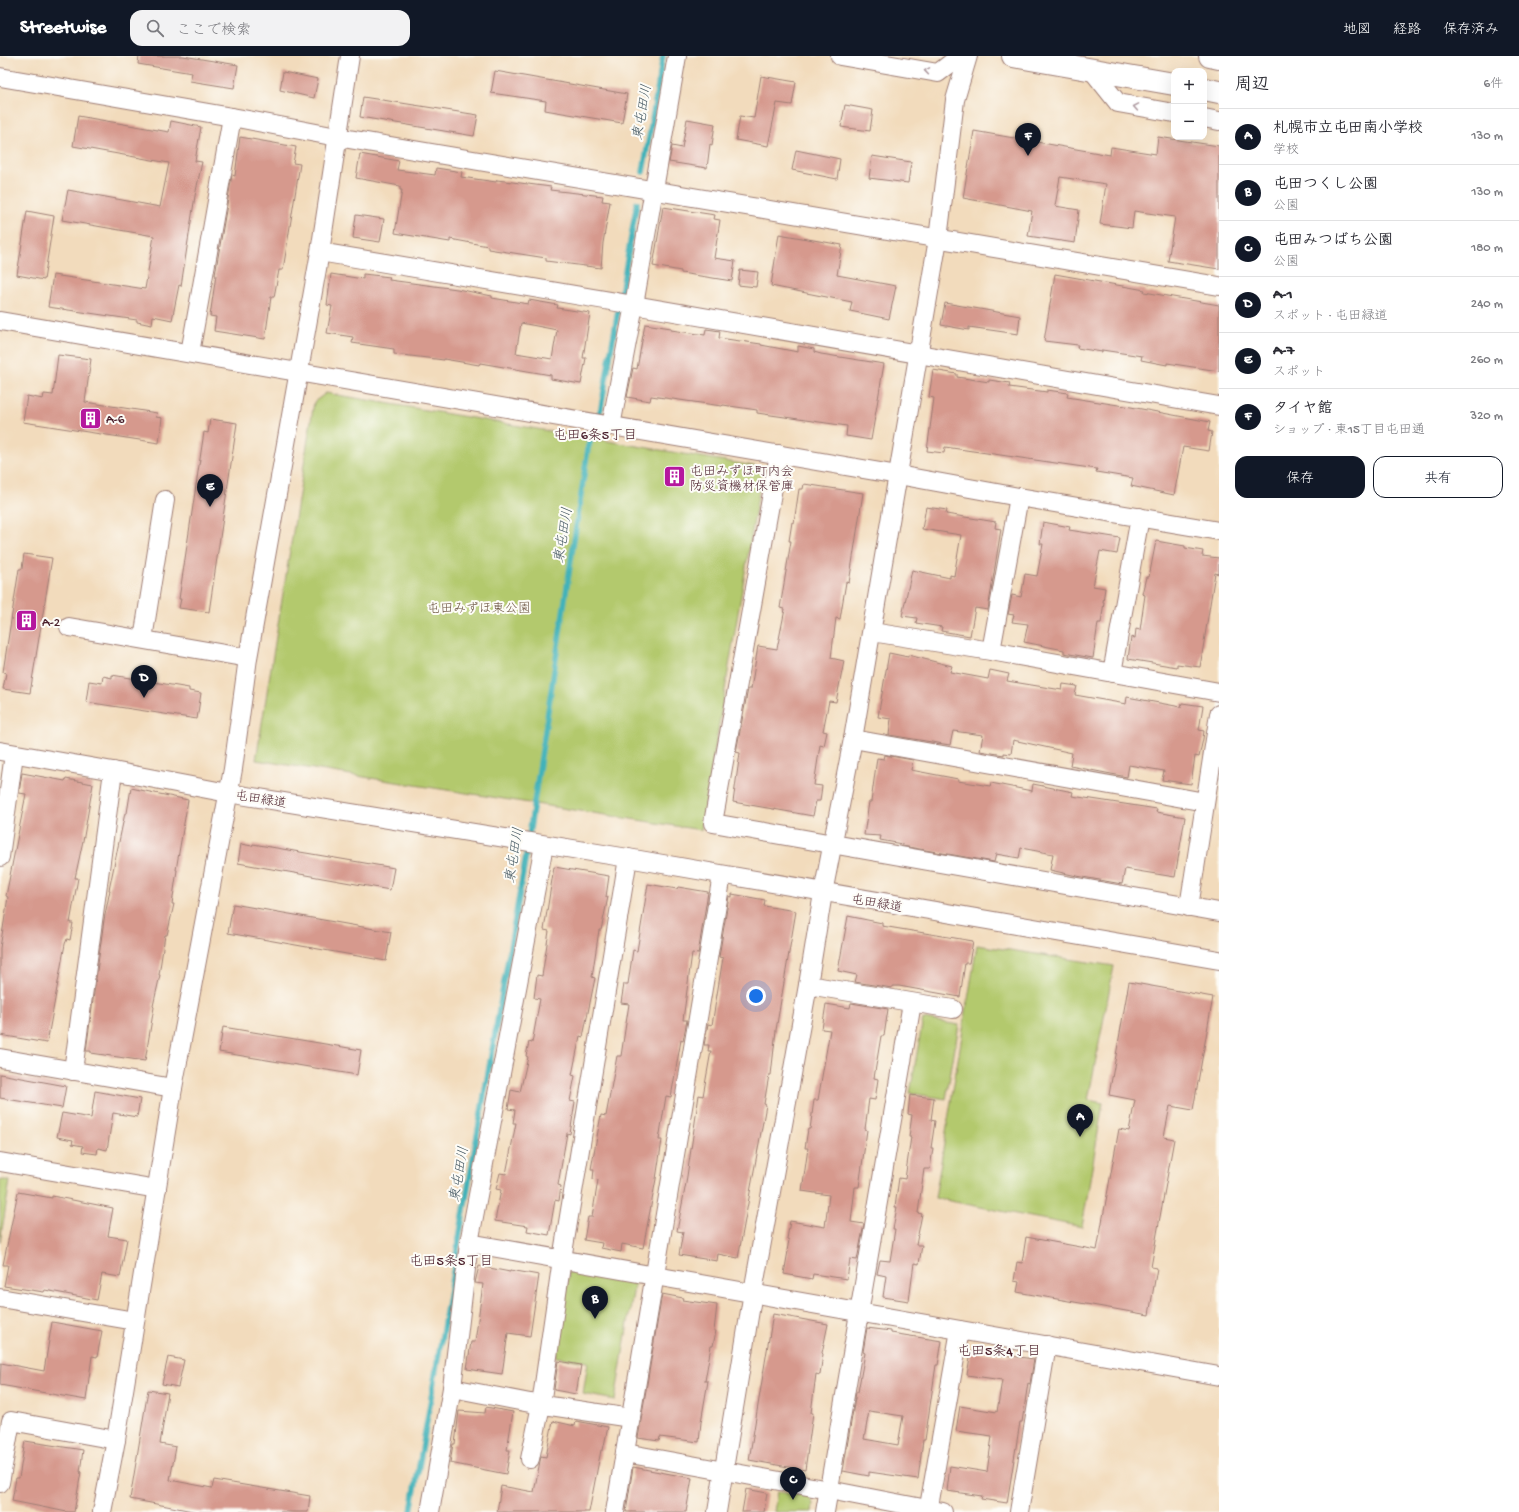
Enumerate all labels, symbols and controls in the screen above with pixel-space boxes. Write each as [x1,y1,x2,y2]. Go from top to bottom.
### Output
search box [130,10,410,46]
text: Streetwise [20,17,106,40]
icon: search [144,17,166,39]
text: ここで検索 [176,22,251,40]
text: 地図 [1343,22,1371,39]
text: 経路 [1393,22,1421,39]
text: 保存済み [1443,22,1499,39]
one-way arrow [924,67,930,76]
map controls [1171,68,1207,140]
button: + [1171,68,1207,104]
text: 周辺 [1235,76,1269,96]
text: 6件 [1483,77,1503,92]
water label: 東屯田川 [629,83,657,141]
one-way arrow [1132,103,1139,111]
button: − [1171,104,1207,140]
text: 札幌市立屯田南小学校 [1273,120,1423,138]
pin: F [1015,123,1041,156]
text: A [1244,129,1252,144]
text: 130 m [1471,129,1503,144]
text: 学校 [1273,143,1299,158]
text: 屯田つくし公園 [1273,176,1378,194]
text: B [1245,185,1251,200]
text: 130 m [1471,185,1503,200]
text: 公園 [1273,199,1299,214]
text: 屯田みつばち公園 [1273,232,1393,250]
text: C [1244,241,1252,256]
text: 180 m [1471,241,1503,256]
text: 公園 [1273,255,1299,270]
text: A-1 [1273,286,1293,304]
text: D [1244,297,1252,312]
text: 240 m [1471,297,1503,312]
text: スポット · 屯田緑道 [1273,309,1387,324]
text: A-7 [1273,342,1294,360]
text: E [1244,353,1252,368]
text: 260 m [1470,353,1503,368]
text: スポット [1273,365,1325,380]
text: タイヤ館 [1273,400,1332,418]
building icon: A-6 [78,405,104,431]
text: F [1245,409,1251,424]
text: 320 m [1470,409,1503,424]
place label: A-6 [106,413,125,428]
text: ショップ · 東15丁目屯田通 [1273,423,1425,438]
district label: 屯田6条5丁目 [553,428,637,445]
button: 保存 [1235,456,1365,498]
button: 共有 [1373,456,1503,498]
building icon: 屯田みずほ町内会 防災資機材保管庫 [661,464,687,490]
place label: 屯田みずほ町内会 防災資機材保管庫 [690,465,794,495]
pin: E [197,474,223,507]
water label: 東屯田川 [551,506,577,564]
park label: 屯田みずほ東公園 [427,601,531,617]
building icon: A-2 [13,608,39,634]
place label: A-2 [42,616,61,631]
pin: D [131,665,157,698]
street label: 屯田緑道 [234,788,288,812]
water label: 東屯田川 [502,826,528,884]
street label: 屯田緑道 [850,892,904,916]
your location [746,986,766,1006]
pin: A [1067,1104,1093,1137]
water label: 東屯田川 [446,1145,474,1203]
district label: 屯田5条5丁目 [409,1254,493,1271]
pin: B [582,1286,608,1319]
district label: 屯田5条4丁目 [957,1344,1041,1361]
pin: C [780,1467,806,1500]

